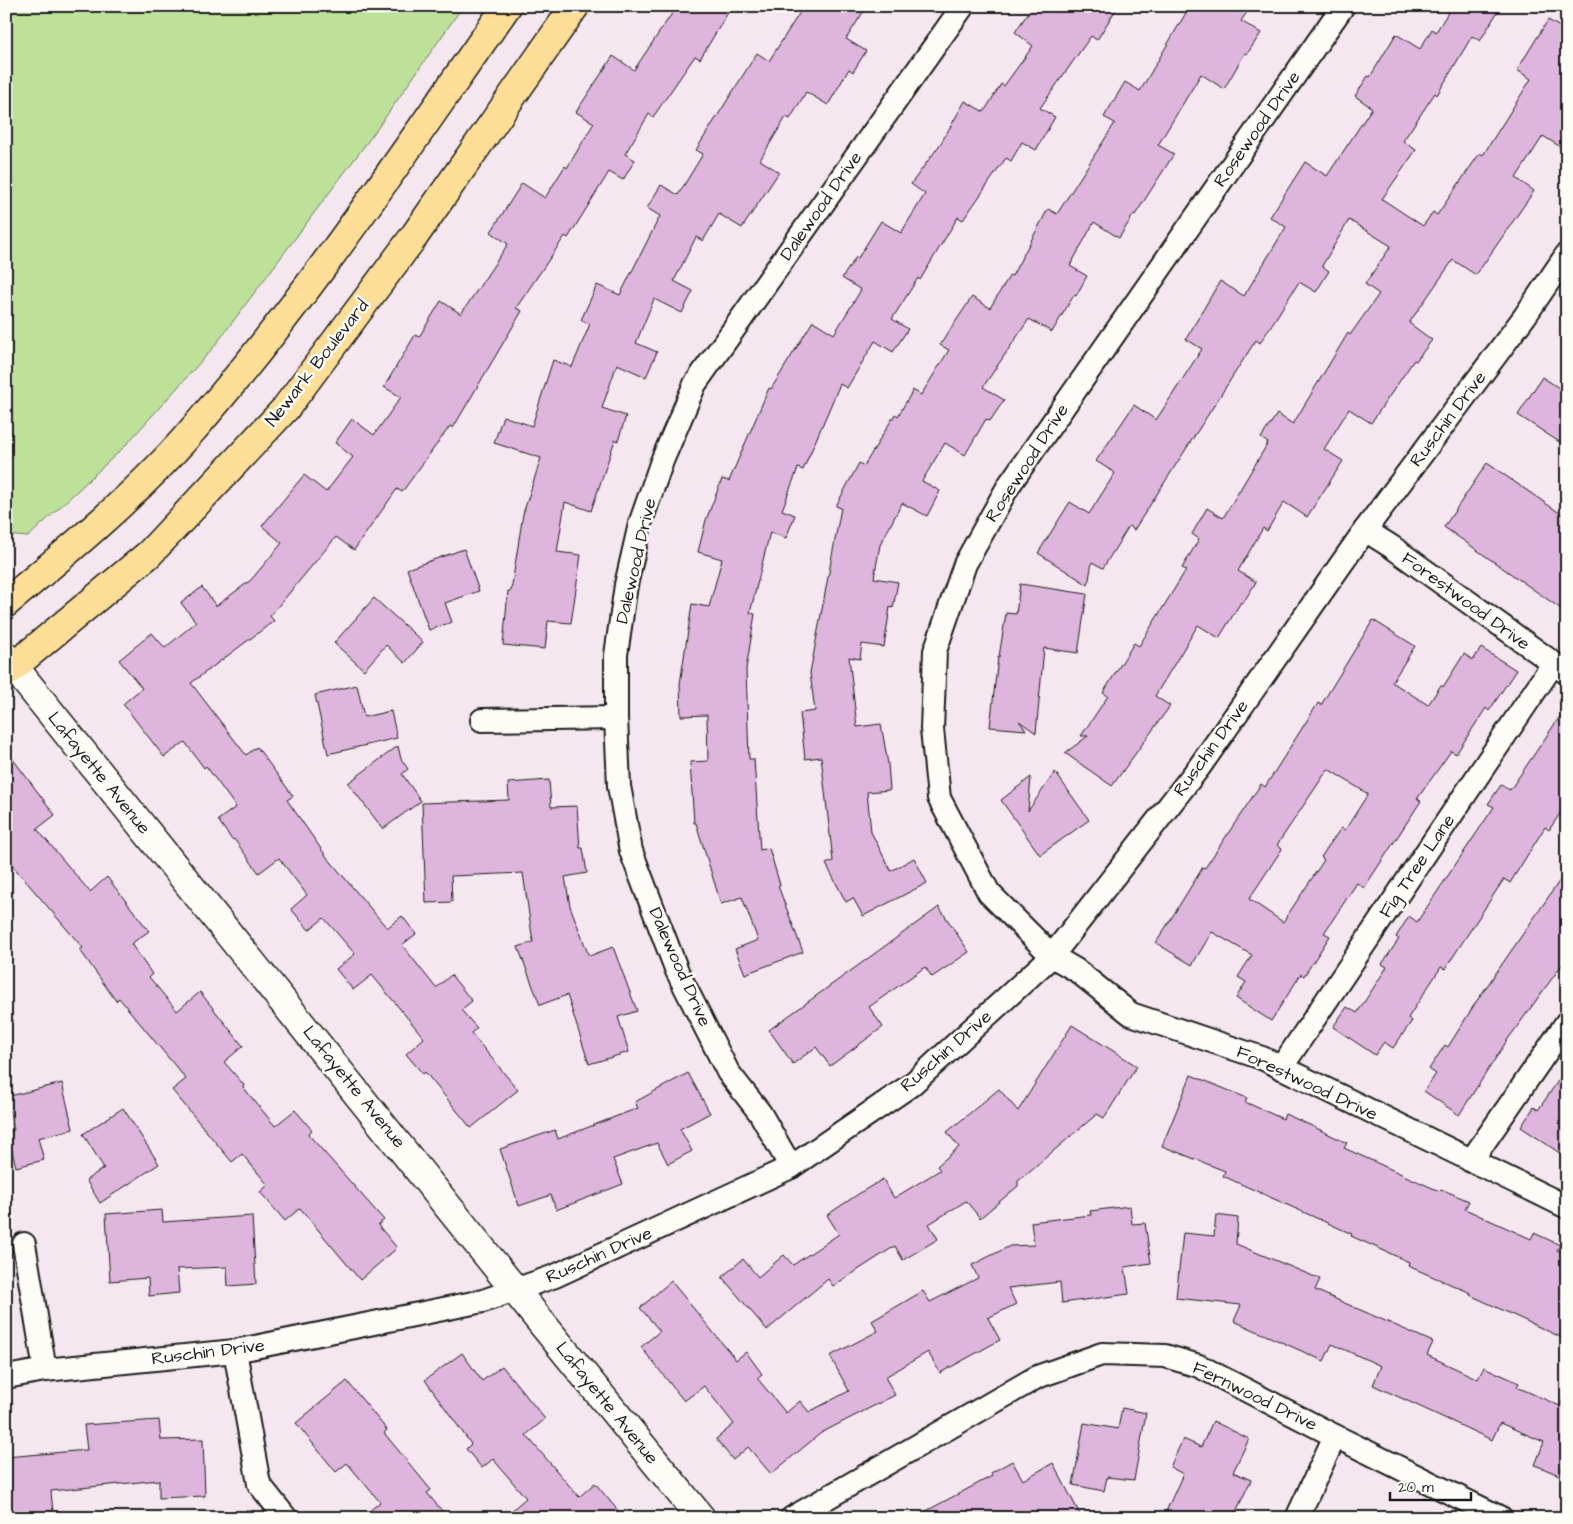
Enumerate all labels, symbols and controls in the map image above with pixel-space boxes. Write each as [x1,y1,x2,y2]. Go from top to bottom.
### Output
street label: Rosewood Drive [1208,66,1306,192]
street label: Dalewood Drive [774,146,868,266]
street label: Newark Boulevard [259,294,375,432]
street label: Ruschin Drive [1404,366,1492,472]
street label: Rosewood Drive [979,399,1075,527]
street label: Dalewood Drive [609,496,663,626]
street label: Forestwood Drive [1397,546,1536,656]
street label: Ruschin Drive [1167,694,1255,801]
street label: Lafayette Avenue [41,706,156,840]
street label: Fig Tree Lane [1373,809,1462,923]
street label: Dalewood Drive [643,903,718,1031]
street label: Ruschin Drive [895,1004,997,1098]
street label: Lafayette Avenue [296,1020,411,1154]
street label: Forestwood Drive [1232,1039,1382,1127]
street label: Ruschin Drive [542,1220,656,1290]
street label: Ruschin Drive [150,1333,266,1371]
street label: Lafayette Avenue [549,1336,664,1470]
street label: Fernwood Drive [1189,1355,1322,1437]
scale bar [1390,1469,1472,1501]
text: 20 m [1398,1477,1434,1498]

